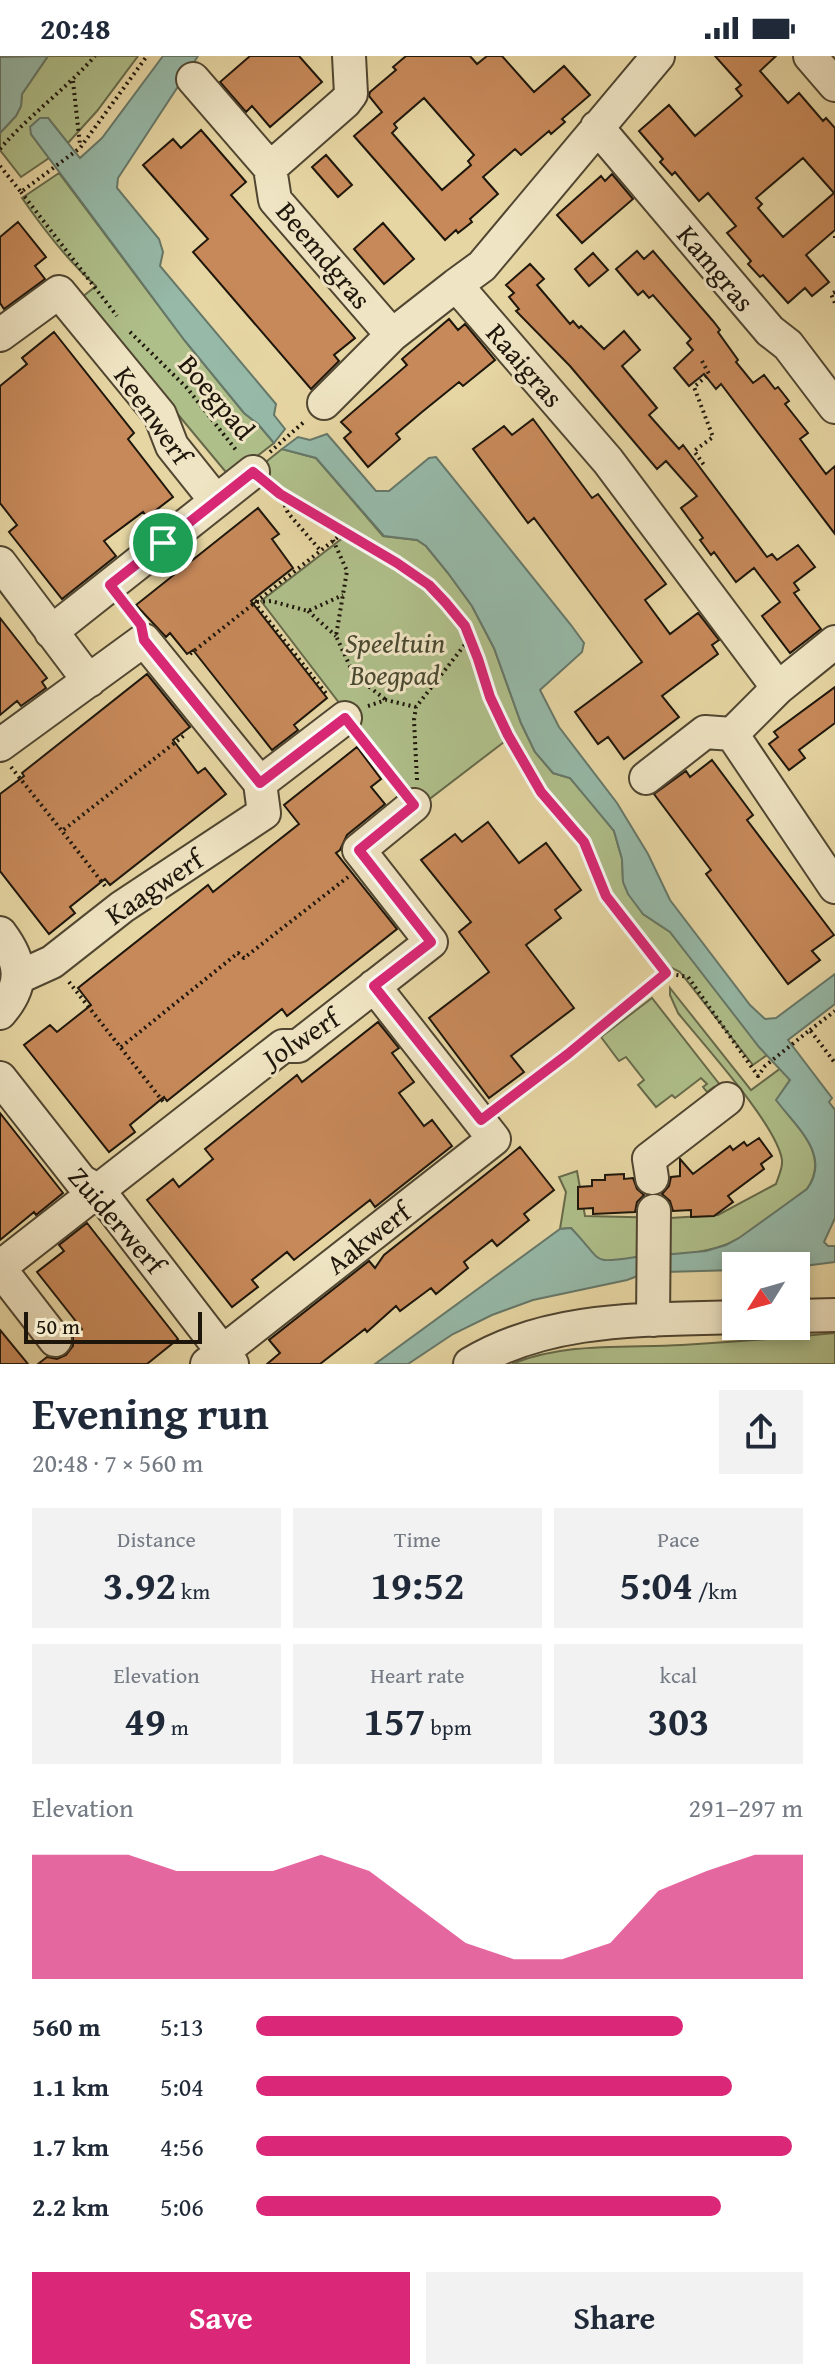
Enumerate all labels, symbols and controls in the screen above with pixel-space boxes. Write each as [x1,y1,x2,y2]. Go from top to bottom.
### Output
text: 20:48 [40,6,111,50]
street label: Beemdgras [267,192,382,317]
street label: Kamgras [668,215,765,320]
street label: Raaigras [477,313,574,416]
street label: Boegpad [169,345,265,448]
street label: Keenwerf [105,357,204,475]
pin [129,509,197,577]
icon: arrive [141,521,185,565]
park label: Speeltuin Boegpad [345,622,445,695]
street label: Kaagwerf [97,837,213,934]
street label: Jolwerf [252,996,350,1079]
street label: Zuiderwerf [59,1157,178,1285]
street label: Aakwerf [317,1190,421,1284]
north arrow [722,1252,810,1340]
map controls [722,1252,810,1340]
scale bar [24,1308,202,1344]
text: 50 m [36,1310,80,1342]
text: Evening run [32,1381,269,1445]
button: share [719,1390,803,1474]
text: 20:48 · 7 × 560 m [32,1443,203,1482]
text: Distance [117,1523,196,1555]
text: Time [394,1523,441,1555]
text: Pace [657,1523,700,1555]
text: 3.92 [103,1555,176,1614]
text: 19:52 [370,1555,465,1614]
text: 5:04 [620,1555,693,1614]
text: km [176,1575,210,1607]
text: /km [693,1575,737,1607]
text: Elevation [113,1659,200,1691]
text: Heart rate [370,1659,465,1691]
text: kcal [660,1659,697,1691]
text: 49 [124,1691,166,1750]
text: 157 [363,1691,426,1750]
text: 303 [647,1691,710,1750]
text: m [166,1711,189,1743]
text: bpm [426,1711,472,1743]
text: Elevation [32,1788,134,1827]
text: 291–297 m [689,1788,803,1827]
text: 560 m [32,2007,100,2046]
text: 5:13 [160,2007,204,2046]
text: 1.1 km [32,2067,109,2106]
text: 5:04 [160,2067,204,2106]
text: 1.7 km [32,2127,109,2166]
text: 4:56 [160,2127,204,2166]
text: 2.2 km [32,2187,109,2226]
text: 5:06 [160,2187,204,2226]
button: Save [32,2272,410,2364]
button: Share [426,2272,803,2364]

